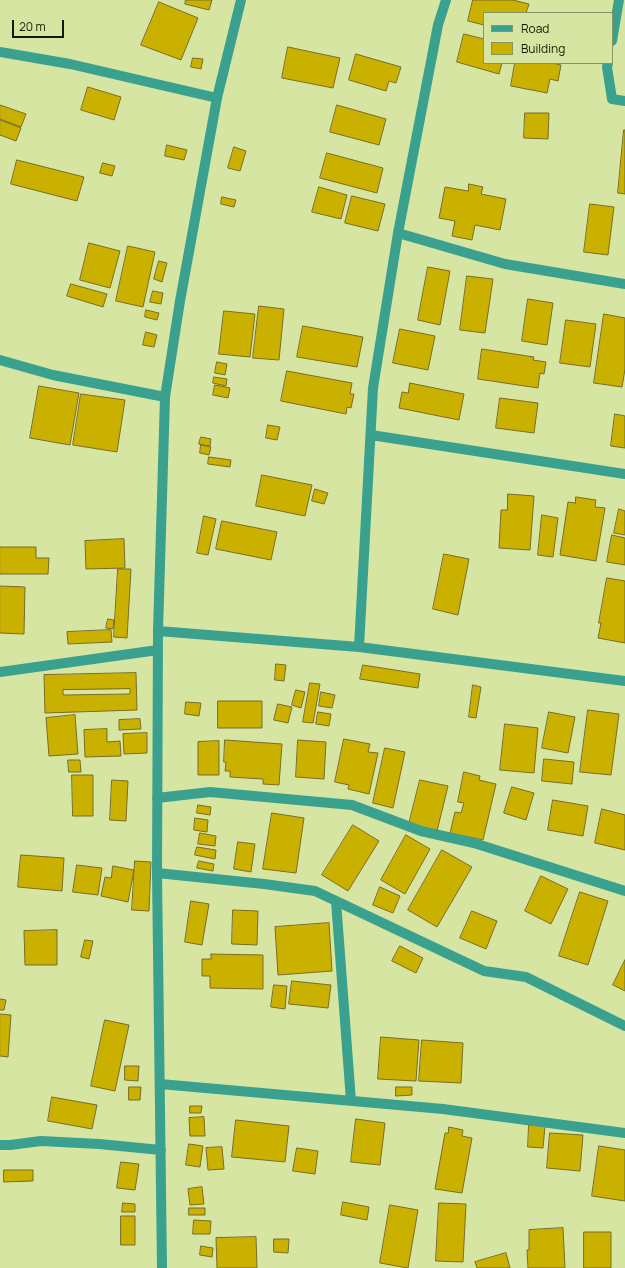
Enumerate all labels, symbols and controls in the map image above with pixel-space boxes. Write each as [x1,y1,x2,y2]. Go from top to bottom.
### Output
scale bar [14,12,66,38]
legend [483,12,613,64]
text: 20 m [19,18,46,35]
text: Road [521,20,549,37]
text: Building [521,40,565,57]

